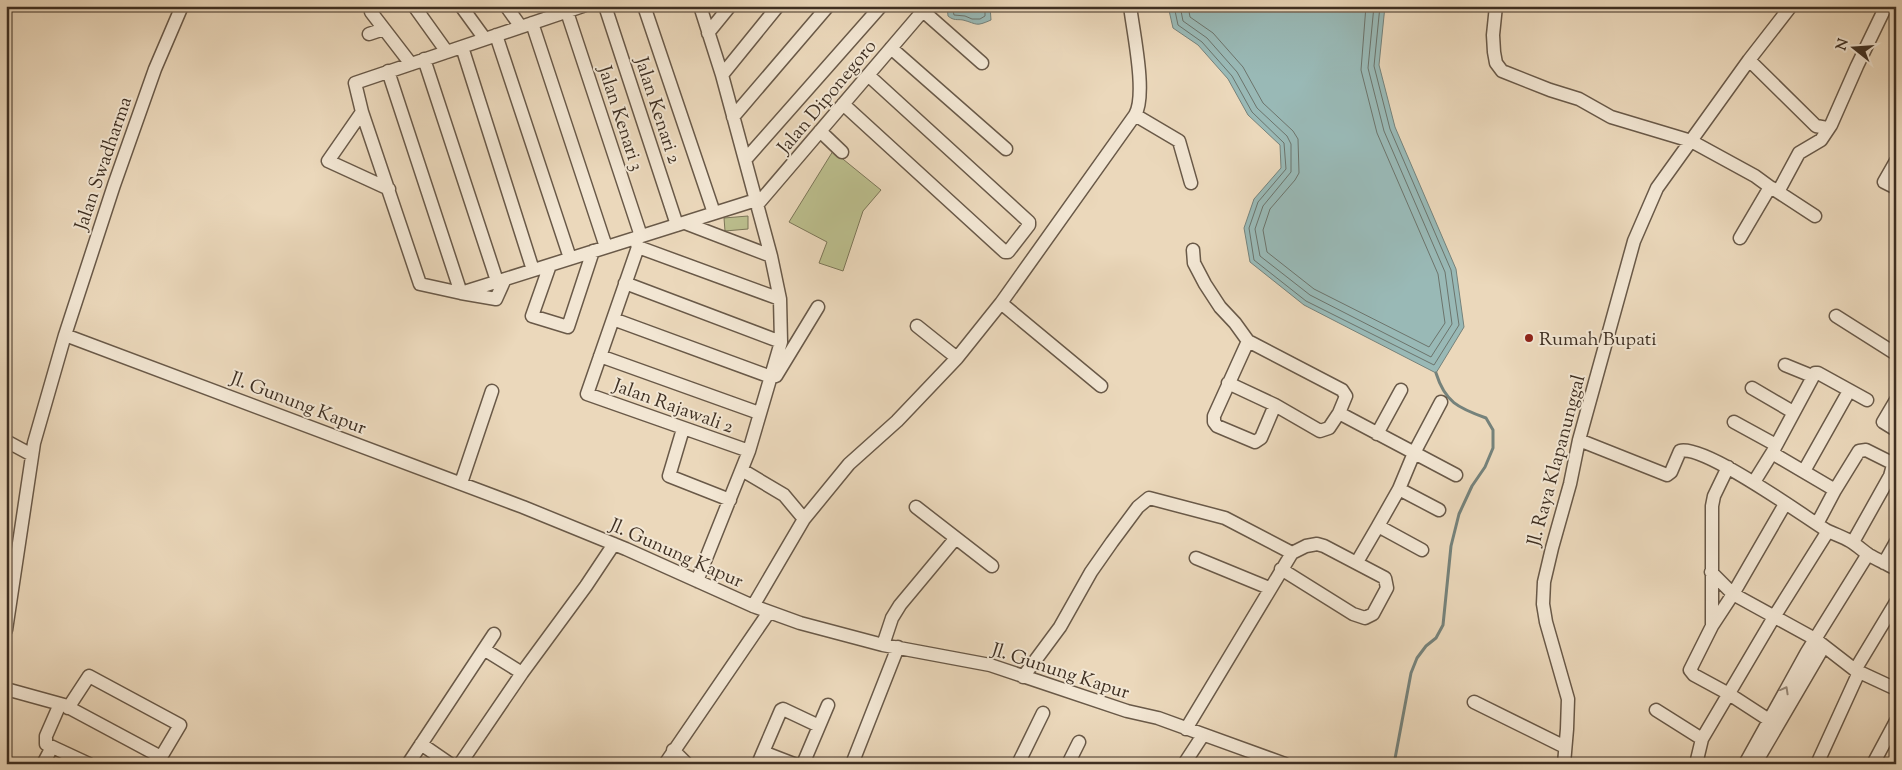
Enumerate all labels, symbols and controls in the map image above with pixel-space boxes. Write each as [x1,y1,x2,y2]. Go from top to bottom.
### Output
north arrow [1830,22,1880,72]
street label: Jalan Diponegoro [771,35,884,161]
text: N [1832,37,1855,53]
street label: Jalan Kenari 2 [626,53,687,168]
street label: Jalan Kenari 3 [590,62,649,175]
street label: Jalan Swadharma [69,93,140,235]
place label: Rumah Bupati [1539,327,1657,354]
marker: Rumah Bupati [1523,332,1535,344]
street label: Jl. Gunung Kapur [225,366,370,443]
street label: Jl. Raya Klapanunggal [1521,372,1593,550]
street label: Jalan Rajawali 2 [608,373,737,442]
street label: Jl. Gunung Kapur [604,512,747,596]
street label: Jl. Gunung Kapur [987,637,1133,707]
one-way arrow [1779,687,1789,696]

